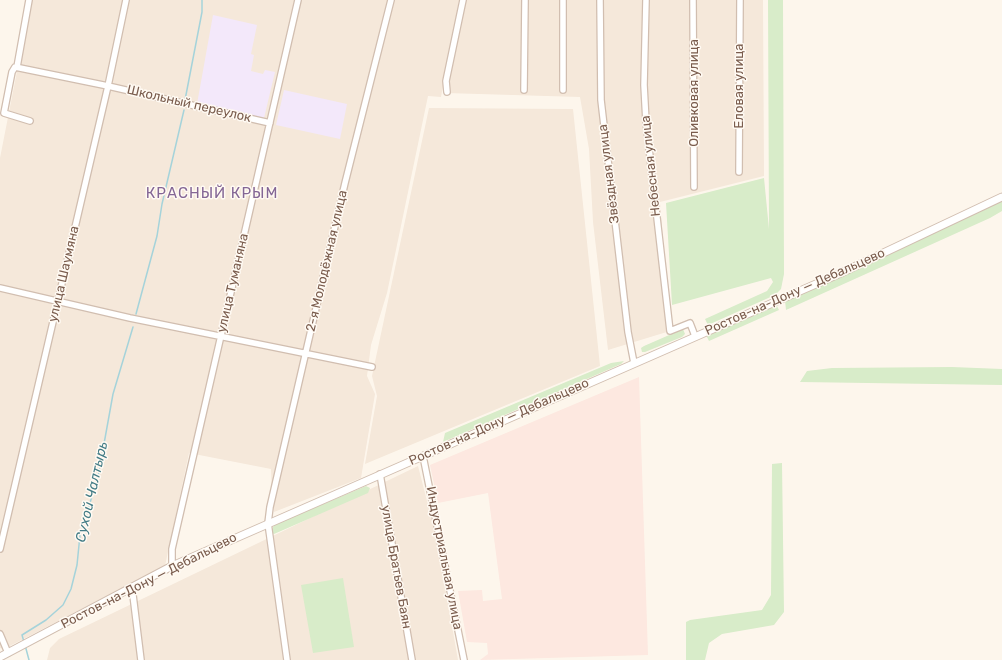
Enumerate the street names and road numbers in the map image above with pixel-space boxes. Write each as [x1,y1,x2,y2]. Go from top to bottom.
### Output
street label: Оливковая улица [686,39,702,147]
street label: Еловая улица [731,43,747,129]
street label: Школьный переулок [125,82,253,126]
street label: Небесная улица [638,115,664,217]
street label: Звёздная улица [595,123,623,225]
street label: 2-я Молодёжная улица [303,189,351,333]
street label: улица Шаумяна [45,224,83,324]
street label: улица Туманяна [214,232,252,334]
street label: Ростов-на-Дону — Дебальцево [703,245,887,339]
street label: Ростов-на-Дону — Дебальцево [407,375,591,469]
street label: Индустриальная улица [422,485,466,631]
street label: улица Братьев Баян [377,504,415,630]
street label: Ростов-на-Дону — Дебальцево [58,530,240,632]

